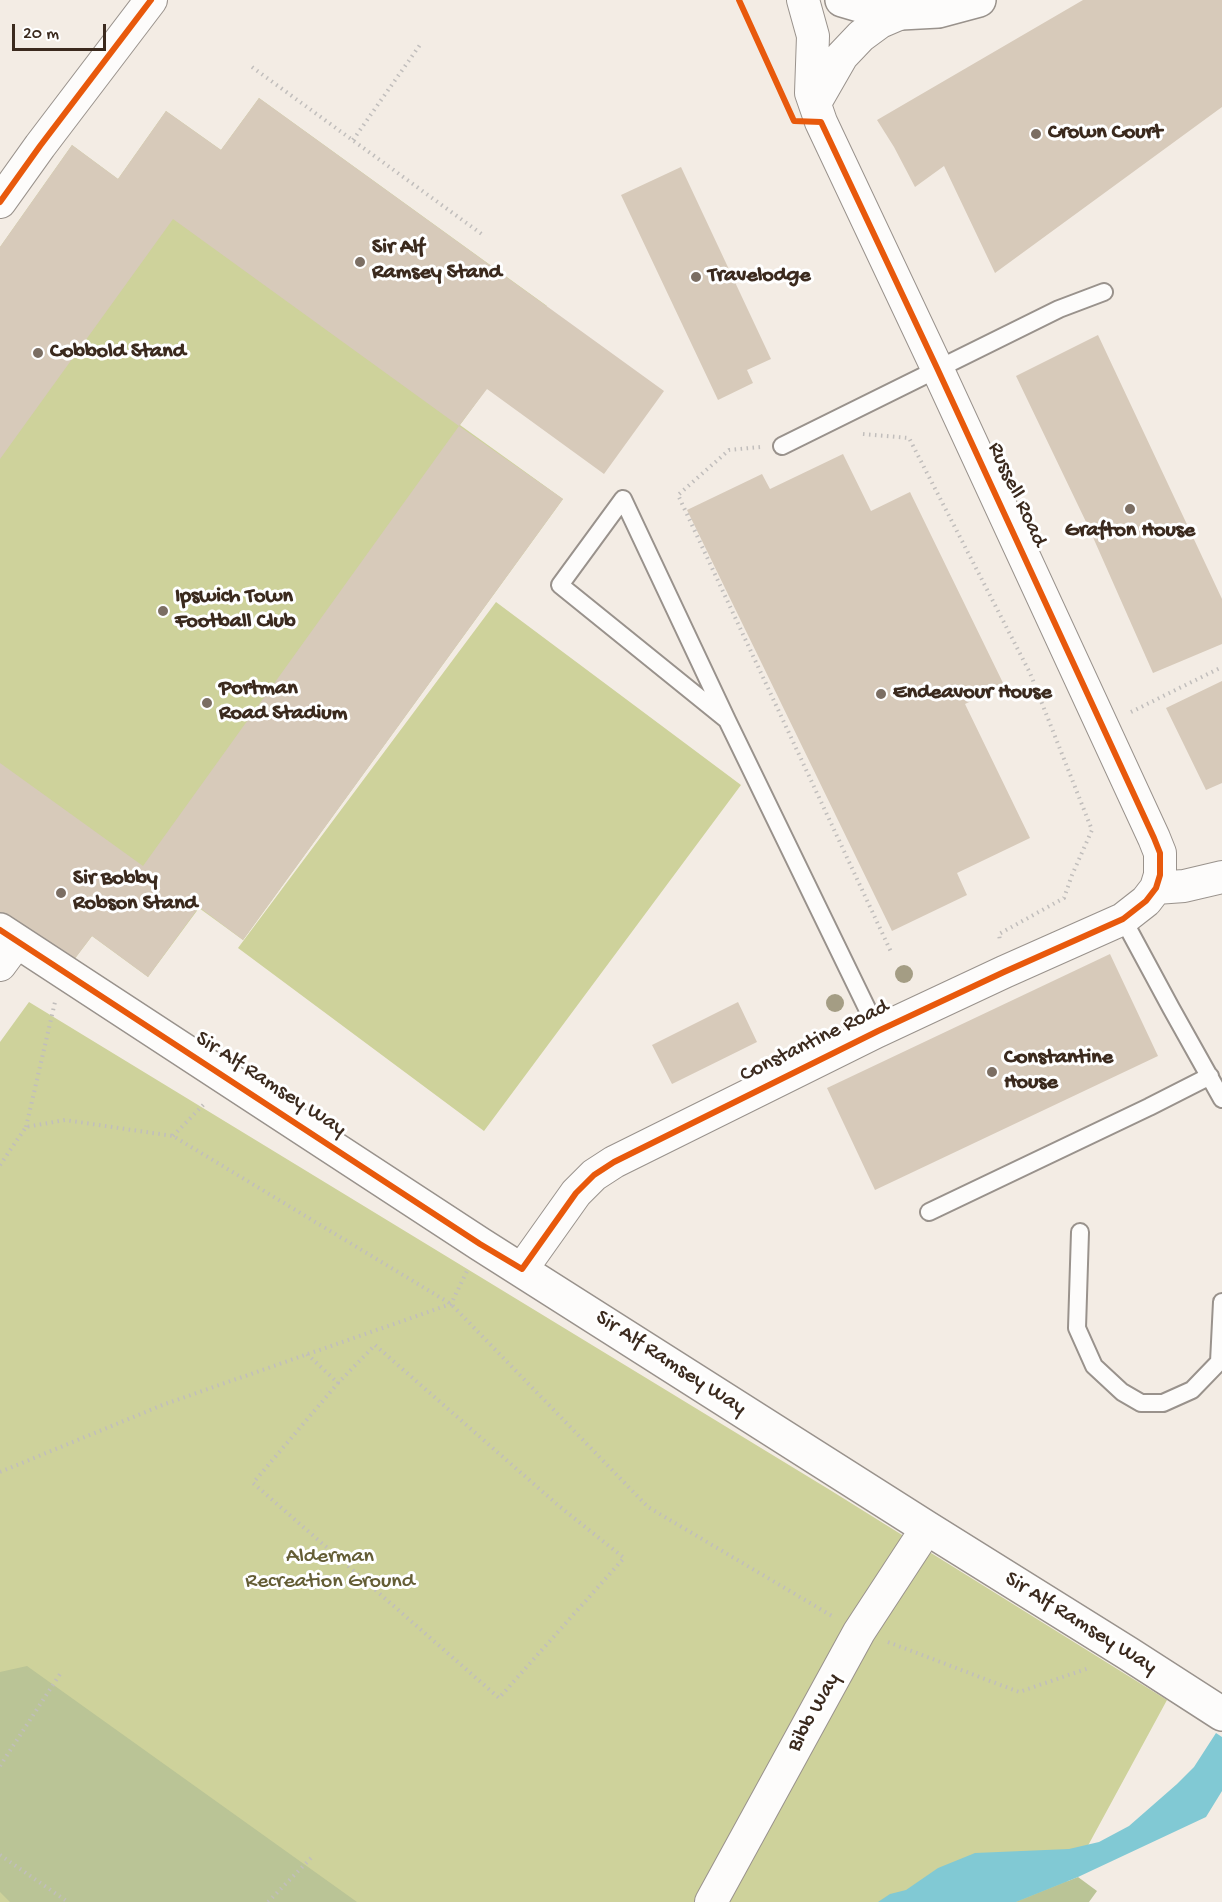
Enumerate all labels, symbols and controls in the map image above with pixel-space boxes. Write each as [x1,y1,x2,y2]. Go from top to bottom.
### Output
scale bar [15,12,110,50]
text: 20 m [23,24,59,45]
place label: Crown Court [1048,121,1162,147]
marker: Crown Court [1029,127,1043,141]
place label: Sir Alf Ramsey Stand [372,236,502,288]
marker: Sir Alf Ramsey Stand [353,255,367,269]
place label: Travelodge [708,264,811,290]
marker: Travelodge [689,270,703,284]
place label: Cobbold Stand [50,340,186,366]
marker: Cobbold Stand [31,346,45,360]
street label: Russell Road [980,439,1052,551]
marker: Grafton House [1123,502,1137,516]
place label: Grafton House [1065,519,1195,545]
place label: Ipswich Town Football Club [175,585,296,636]
marker: Ipswich Town Football Club [156,604,170,618]
place label: Portman Road Stadium [219,677,347,728]
place label: Endeavour House [893,681,1052,707]
marker: Endeavour House [874,687,888,701]
marker: Portman Road Stadium [200,696,214,710]
place label: Sir Bobby Robson Stand [73,867,197,918]
marker: Sir Bobby Robson Stand [54,886,68,900]
street label: Constantine Road [736,995,894,1089]
street label: Sir Alf Ramsey Way [190,1026,350,1144]
place label: Constantine House [1004,1046,1113,1098]
marker: Constantine House [985,1065,999,1079]
street label: Sir Alf Ramsey Way [590,1305,750,1423]
park label: Alderman Recreation Ground [245,1545,415,1597]
street label: Sir Alf Ramsey Way [999,1567,1161,1681]
street label: Bibb Way [783,1669,847,1757]

